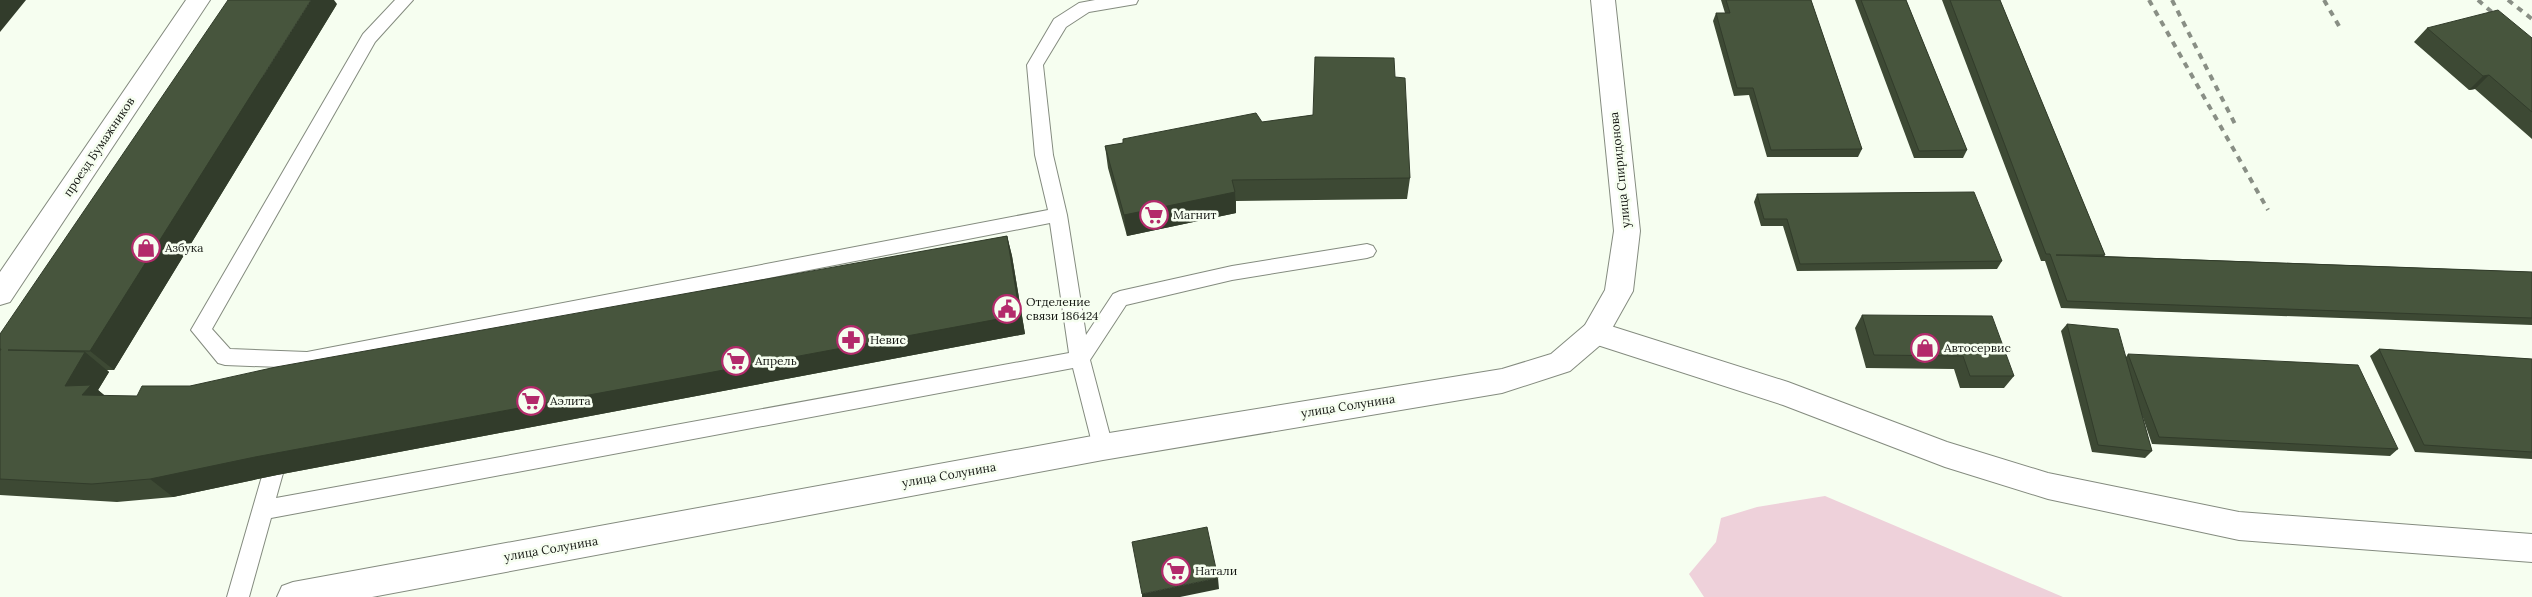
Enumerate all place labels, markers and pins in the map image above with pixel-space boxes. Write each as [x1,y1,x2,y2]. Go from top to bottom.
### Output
supermarket icon: Магнит [1139,200,1169,230]
place label: Магнит [1173,207,1216,222]
shop icon: Азбука [131,233,161,263]
place label: Азбука [164,240,203,255]
public building icon: Отделение связи 186424 [992,294,1022,324]
place label: Отделение связи 186424 [1026,294,1099,323]
pharmacy icon: Невис [836,325,866,355]
place label: Невис [870,332,906,347]
shop icon: Автосервис [1910,333,1940,363]
place label: Автосервис [1943,340,2011,355]
supermarket icon: Апрель [721,346,751,376]
place label: Апрель [754,353,797,368]
supermarket icon: Аэлита [516,386,546,416]
place label: Аэлита [549,393,591,408]
supermarket icon: Натали [1161,556,1191,586]
place label: Натали [1195,563,1237,578]

